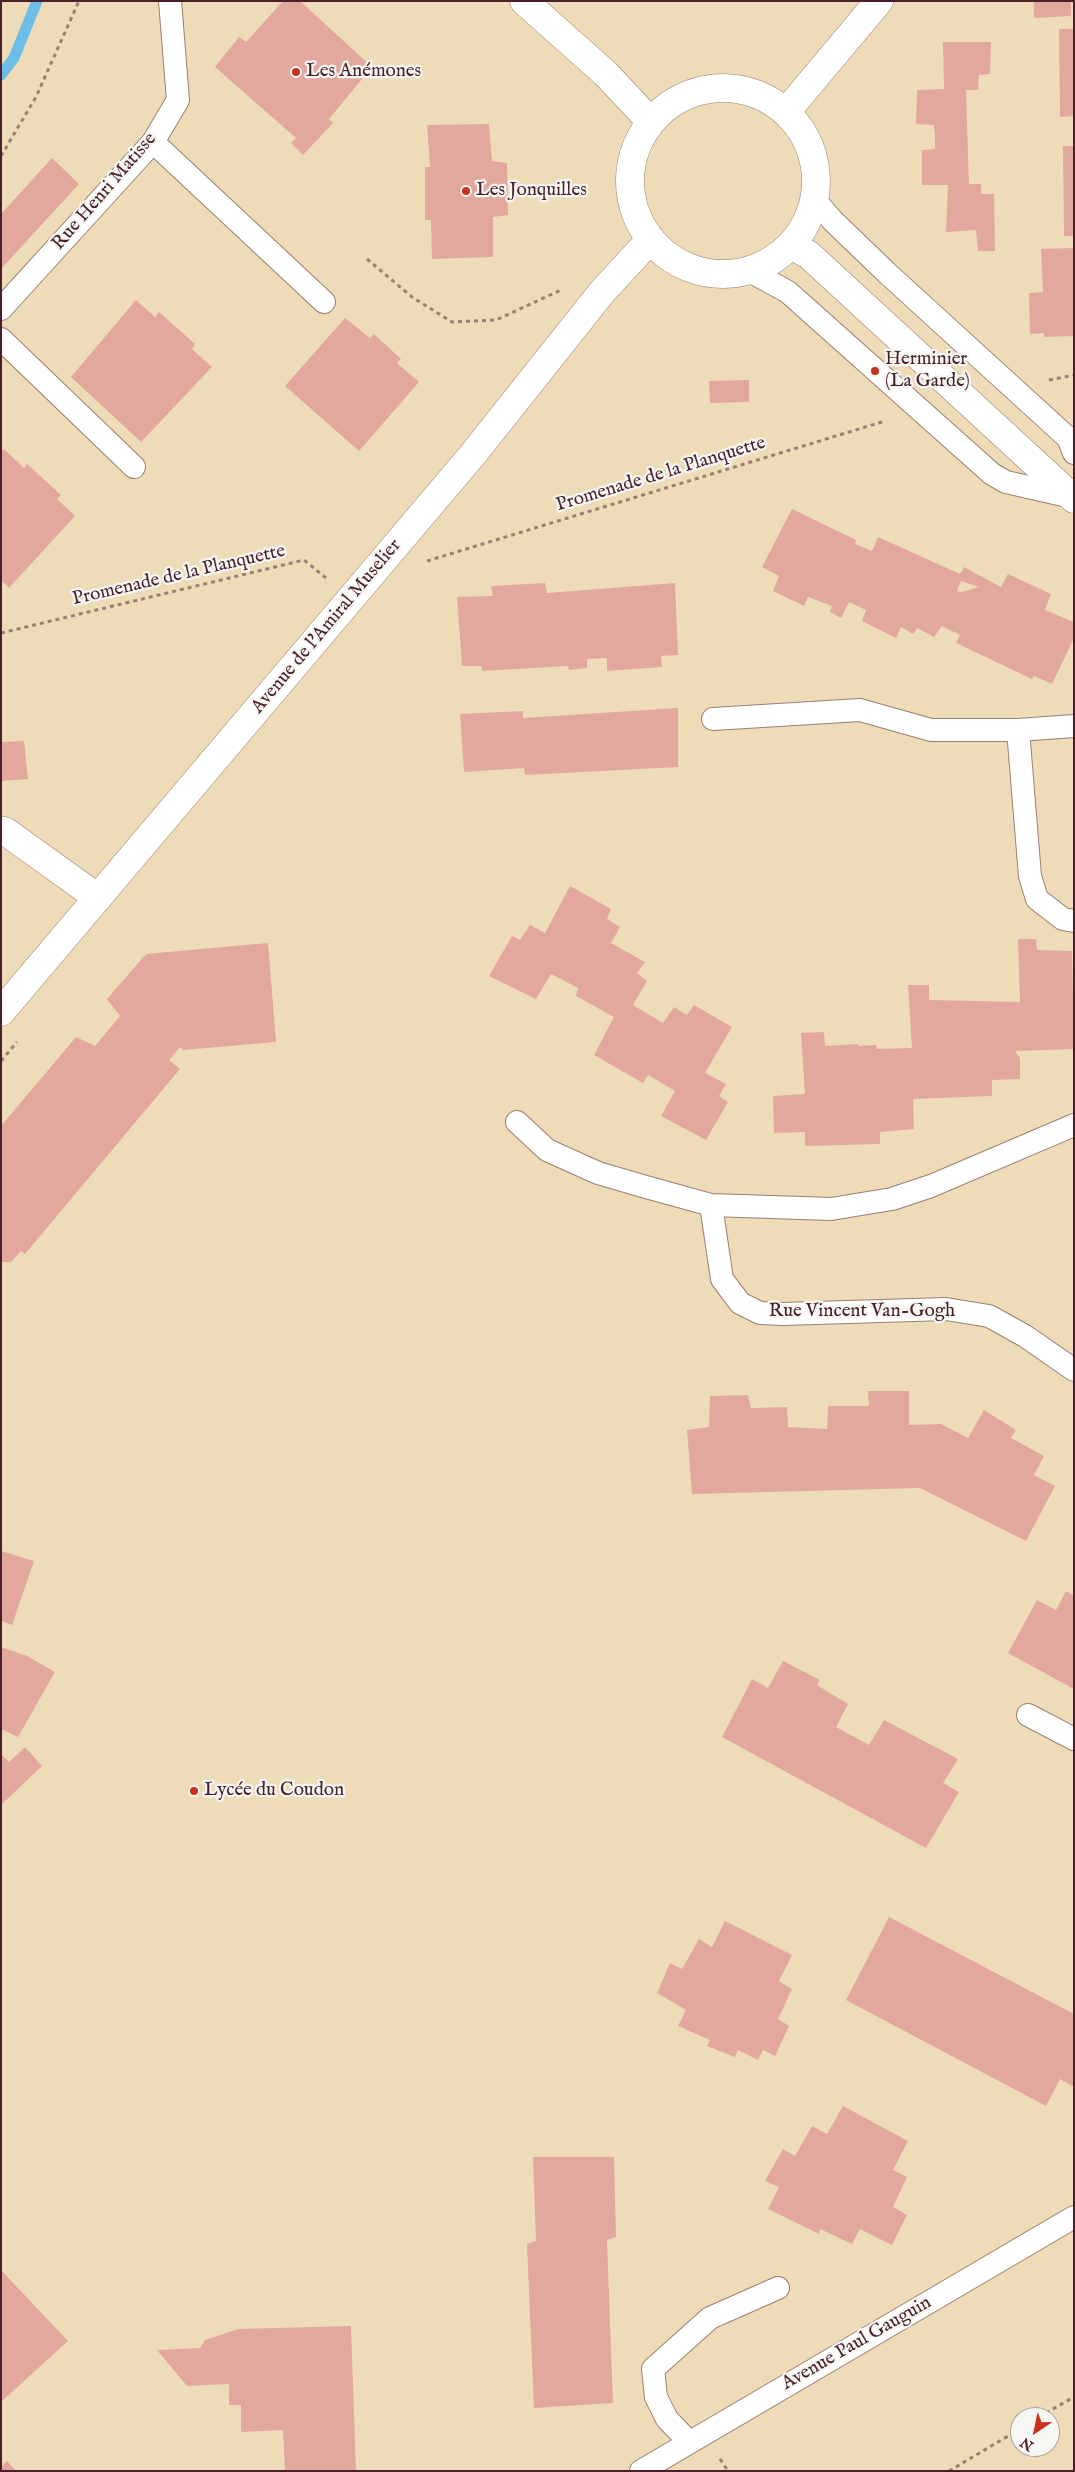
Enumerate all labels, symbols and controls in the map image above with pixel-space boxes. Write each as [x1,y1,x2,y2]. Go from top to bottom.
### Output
place label: Les Anémones [306,61,421,83]
marker: Les Anémones [290,66,302,78]
street label: Rue Henri Matisse [48,129,162,255]
place label: Les Jonquilles [476,180,587,202]
marker: Les Jonquilles [460,185,472,197]
place label: Herminier (La Garde) [885,349,970,393]
marker: Herminier (La Garde) [869,365,881,377]
street label: Promenade de la Planquette [554,432,768,518]
street label: Avenue de l'Amiral Muselier [247,535,407,719]
street label: Promenade de la Planquette [70,540,288,612]
street label: Rue Vincent Van-Gogh [769,1301,955,1323]
place label: Lycée du Coudon [204,1780,344,1802]
marker: Lycée du Coudon [188,1785,200,1797]
street label: Avenue Paul Gauguin [778,2292,936,2396]
north arrow [1010,2407,1060,2457]
text: N [1017,2433,1037,2454]

